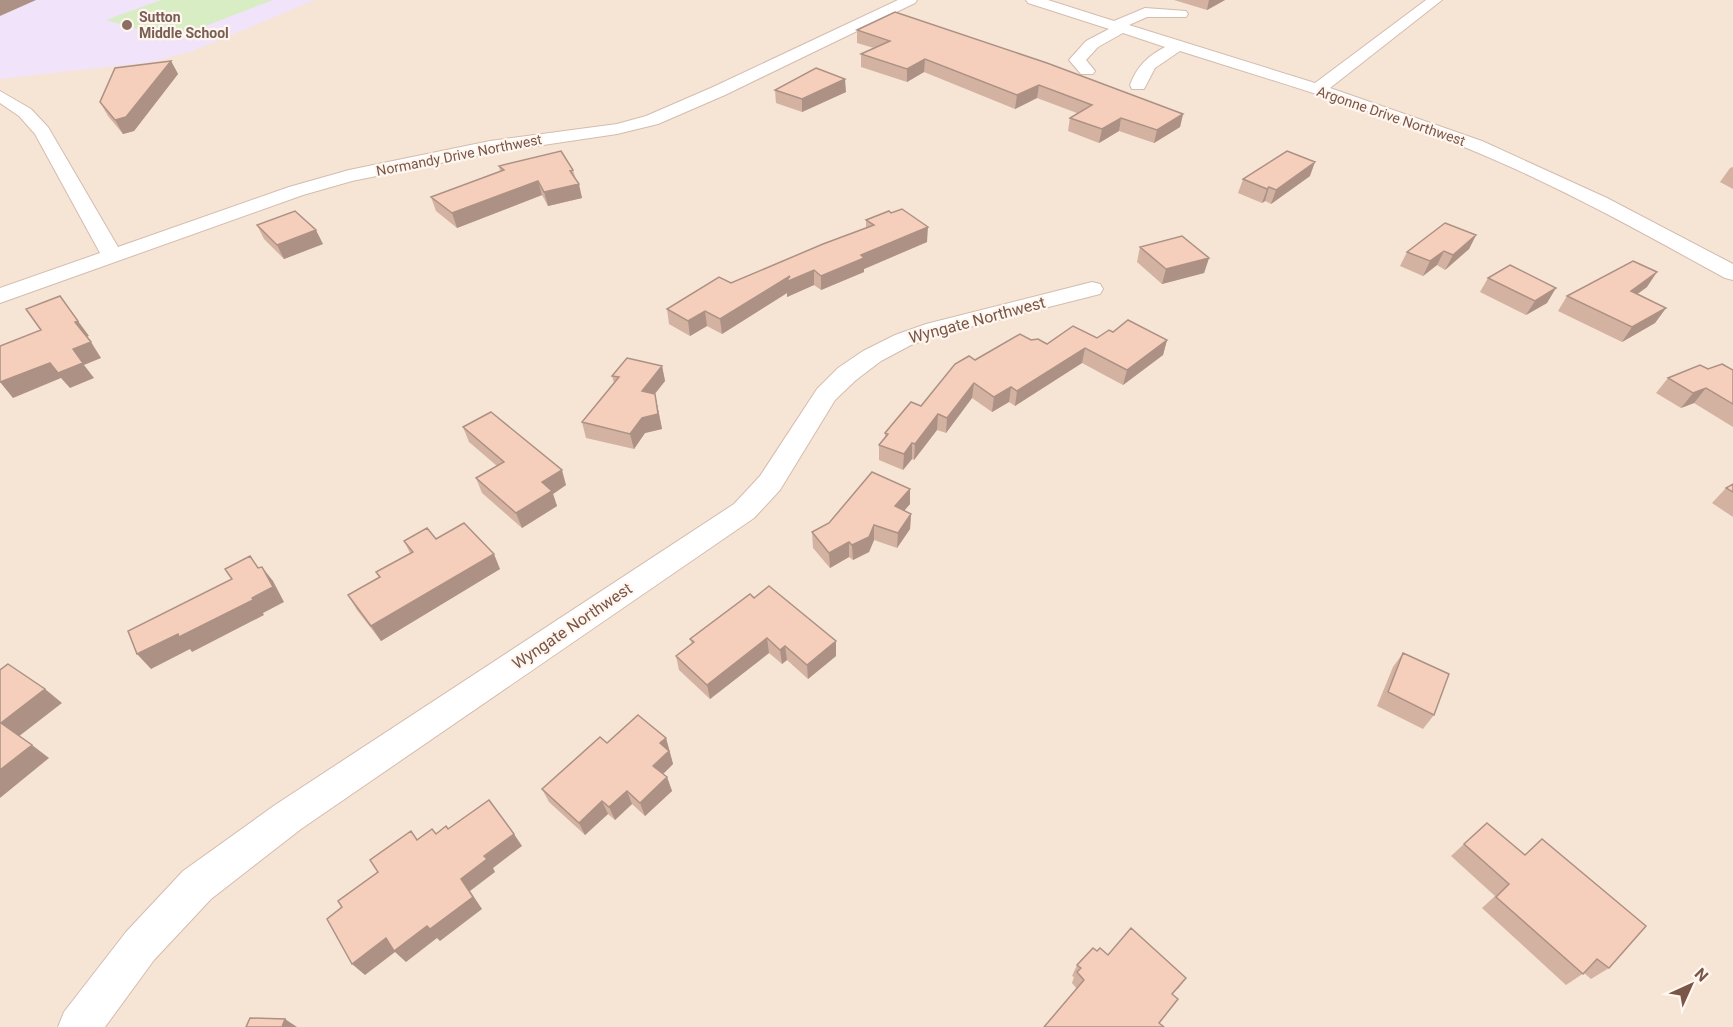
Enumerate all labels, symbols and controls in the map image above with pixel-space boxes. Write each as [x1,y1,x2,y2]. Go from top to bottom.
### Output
place label: Sutton Middle School [139,9,229,41]
marker: Sutton Middle School [120,18,134,32]
street label: Argonne Drive Northwest [1315,83,1468,149]
street label: Normandy Drive Northwest [375,131,544,179]
street label: Wyngate Northwest [907,293,1047,347]
street label: Wyngate Northwest [508,579,636,673]
north arrow [1661,955,1721,1015]
text: N [1691,964,1712,985]

